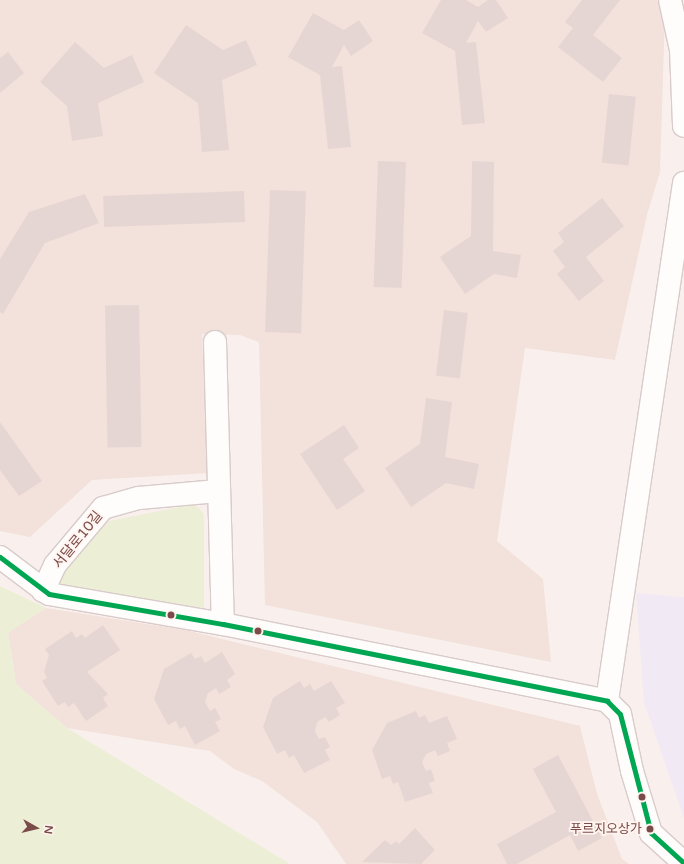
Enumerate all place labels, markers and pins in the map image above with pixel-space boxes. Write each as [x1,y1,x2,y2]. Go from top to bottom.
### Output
unlabelled marker [166,610,176,620]
unlabelled marker [253,626,263,636]
unlabelled marker [637,792,647,802]
place label: 푸르지오상가 [570,821,642,837]
marker: 푸르지오상가 [645,824,655,834]

